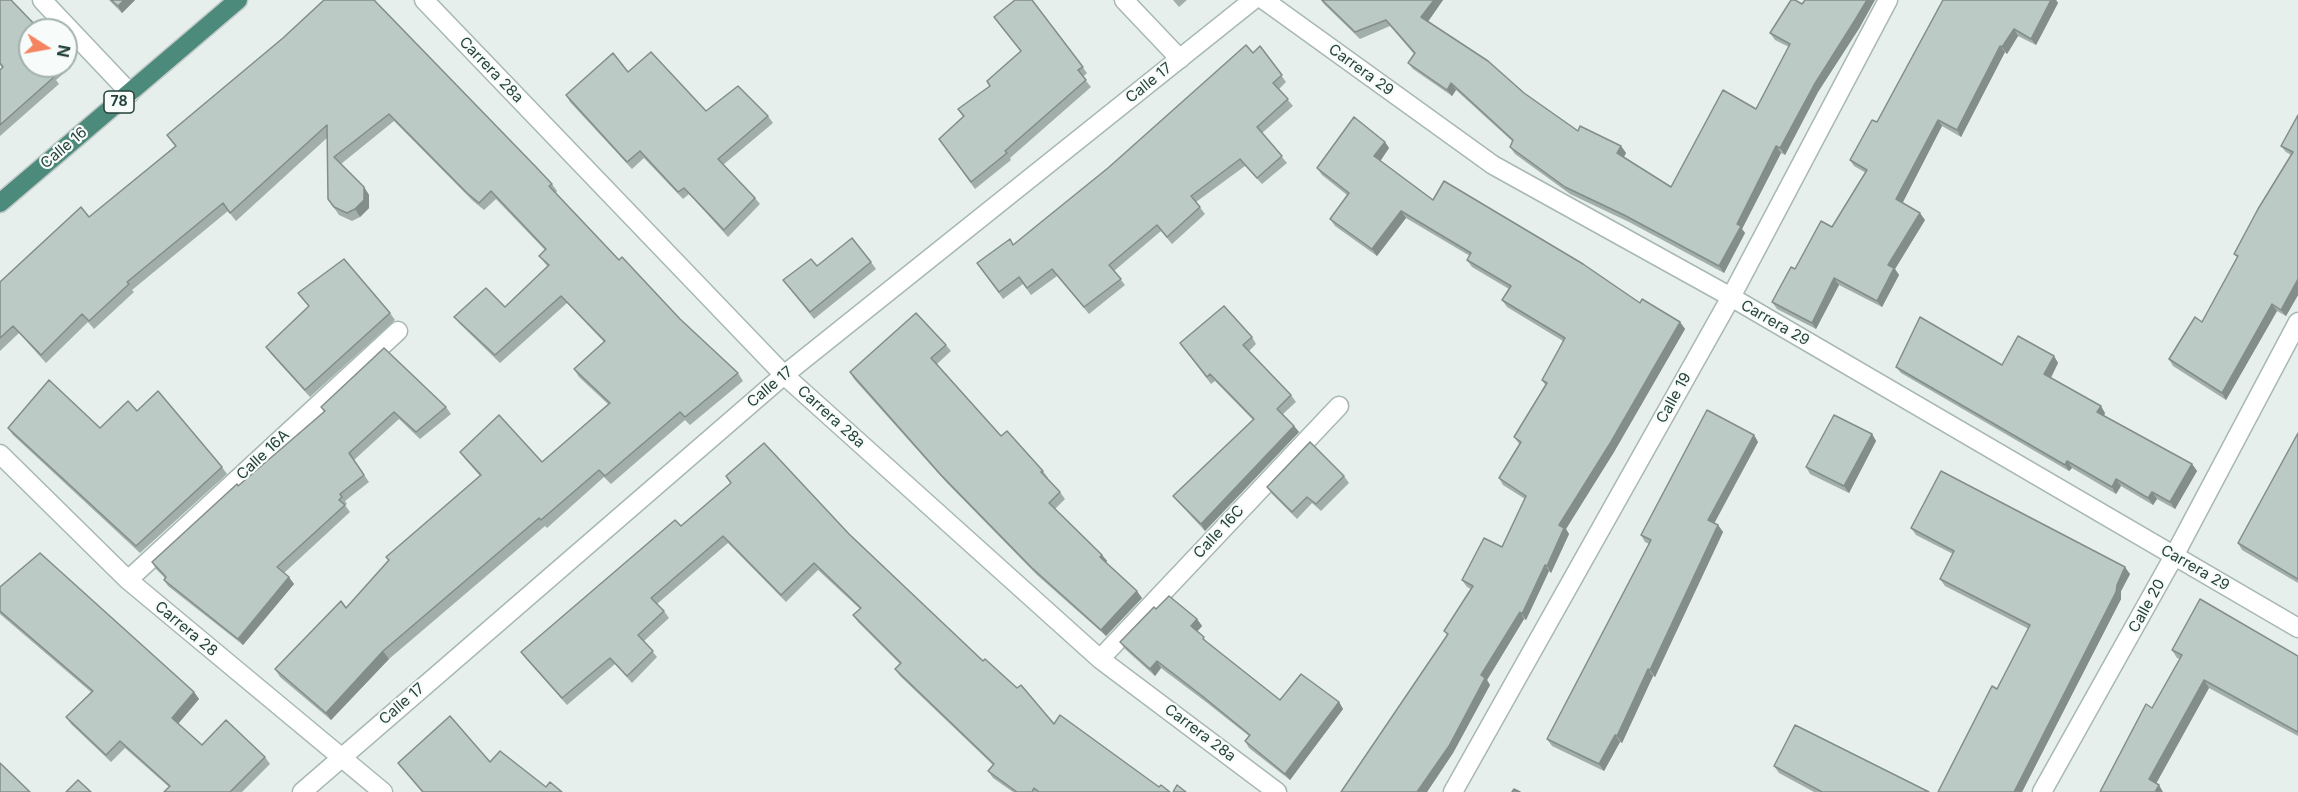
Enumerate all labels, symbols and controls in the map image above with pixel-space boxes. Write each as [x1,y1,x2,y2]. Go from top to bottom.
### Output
north arrow [18,18,78,78]
street label: Carrera 28a [455,33,527,107]
street label: Carrera 29 [1325,40,1397,100]
text: N [53,43,75,59]
street label: Calle 17 [1122,59,1176,107]
road number: 78 [104,91,134,113]
street label: Calle 16 [37,123,91,173]
street label: Carrera 29 [1738,296,1812,350]
street label: Calle 17 [743,363,797,411]
street label: Calle 19 [1653,370,1695,426]
street label: Carrera 28a [794,382,868,452]
street label: Calle 16A [233,426,293,484]
street label: Calle 16C [1190,502,1248,562]
street label: Carrera 29 [2158,541,2232,595]
street label: Calle 20 [2125,576,2169,636]
street label: Carrera 28 [151,598,221,660]
street label: Calle 17 [376,679,428,729]
street label: Carrera 28a [1161,700,1239,766]

